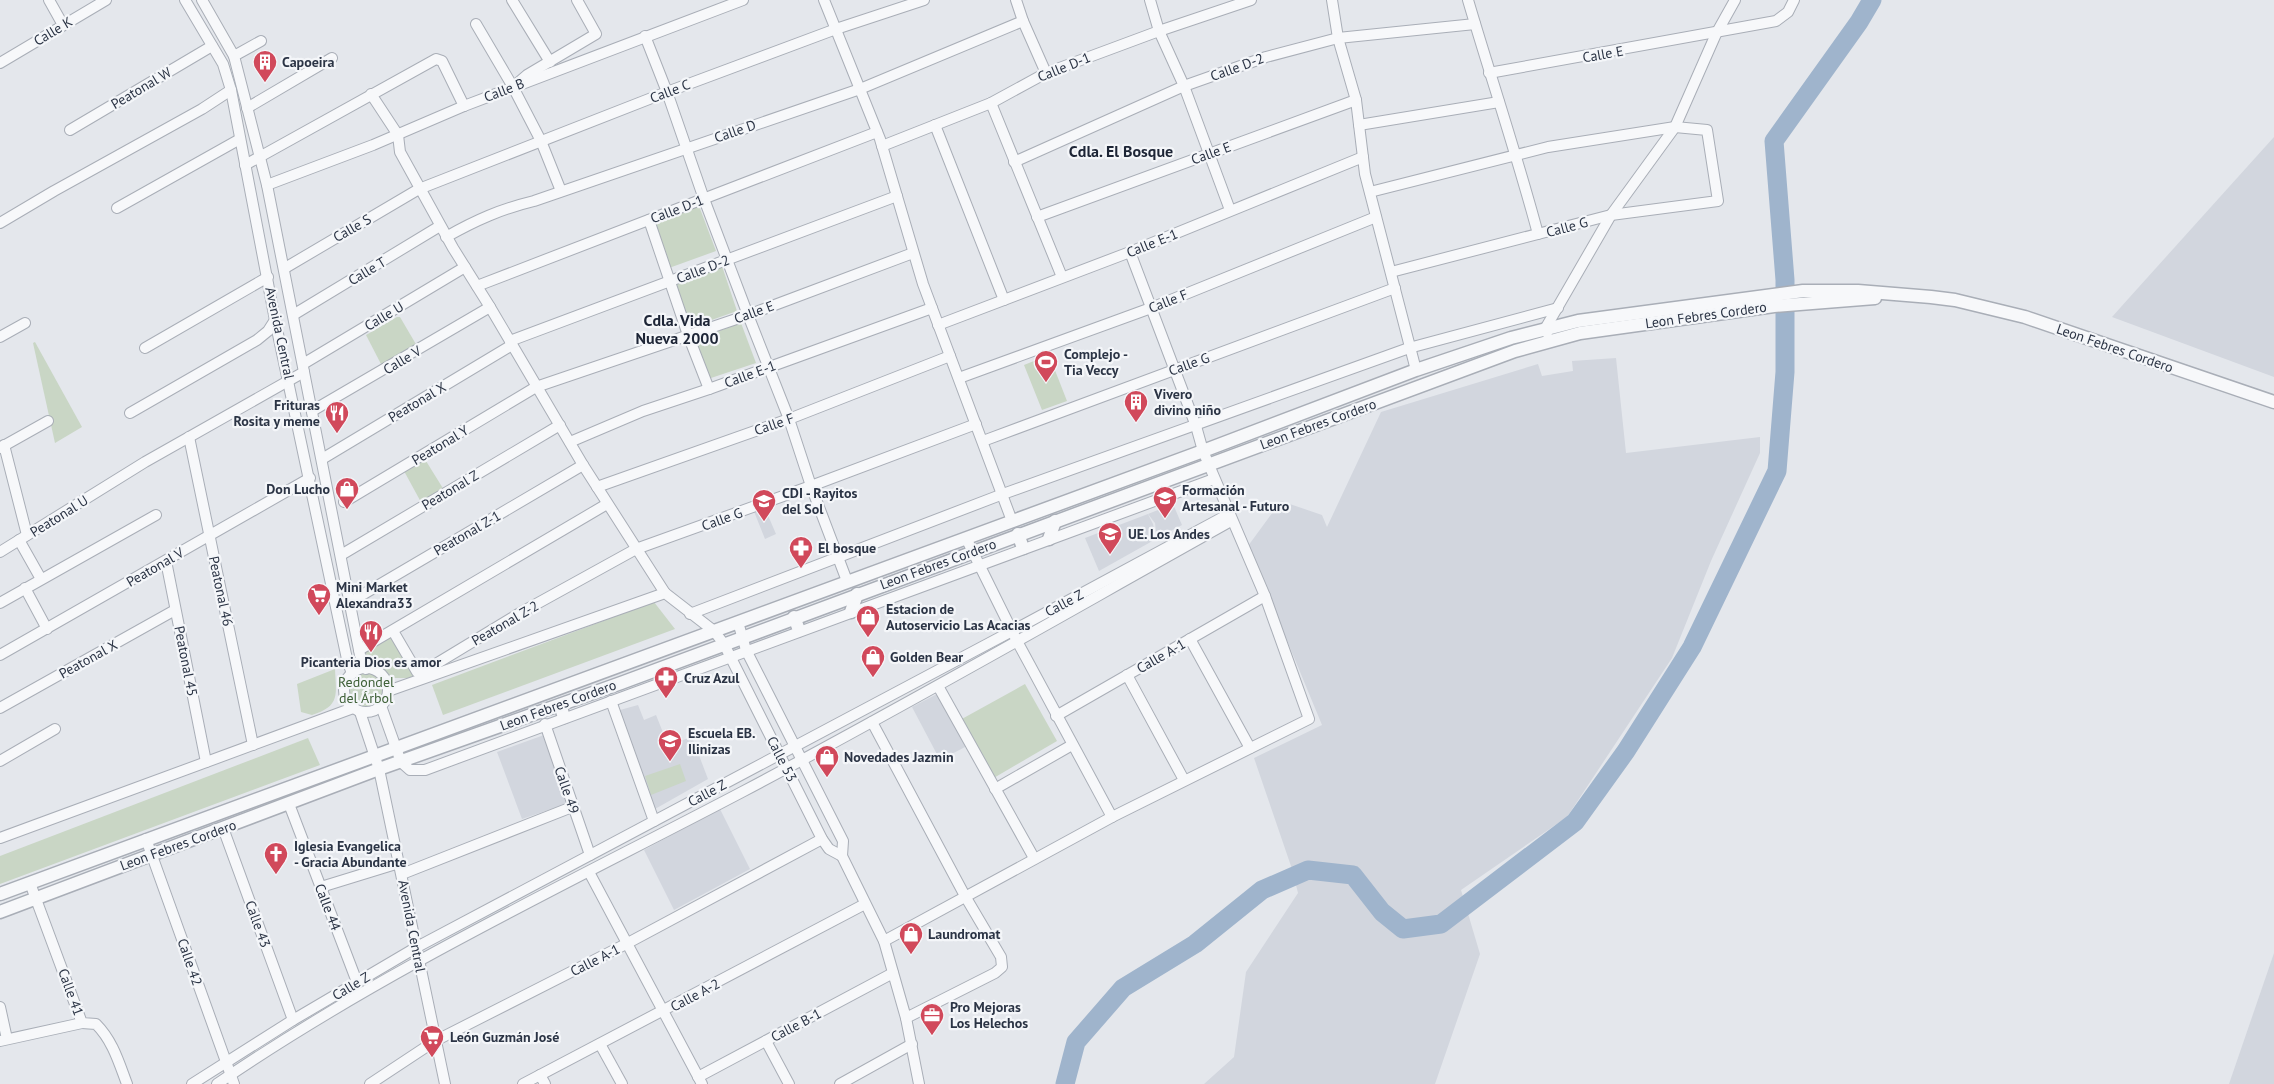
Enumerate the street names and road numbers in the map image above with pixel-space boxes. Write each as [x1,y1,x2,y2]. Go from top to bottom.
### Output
street label: Calle K [30,12,76,50]
street label: Calle E [1581,42,1625,66]
street label: Calle D-1 [1035,48,1093,86]
street label: Calle D-2 [1208,49,1266,85]
street label: Peatonal W [108,63,175,113]
street label: Calle B [481,74,527,106]
street label: Calle C [647,75,693,107]
street label: Calle D [712,116,758,146]
street label: Calle E [1189,137,1233,169]
street label: Calle D-1 [648,191,706,227]
street label: Calle S [330,210,374,246]
street label: Calle G [1544,213,1590,241]
street label: Calle E-1 [1124,225,1180,261]
street label: Calle D-2 [674,251,732,287]
street label: Calle T [345,253,389,289]
street label: Avenida Central [261,285,299,381]
street label: Calle F [1146,285,1190,317]
street label: Calle E [732,296,776,328]
street label: Calle U [361,297,407,335]
street label: Leon Febres Cordero [1644,298,1768,332]
street label: Leon Febres Cordero [2054,320,2176,376]
street label: Calle V [380,342,424,378]
street label: Calle G [1166,348,1212,380]
street label: Calle E-1 [722,356,778,392]
street label: Peatonal X [385,378,449,426]
street label: Leon Febres Cordero [1257,395,1379,453]
street label: Calle F [752,409,796,439]
street label: Peatonal Y [408,421,472,469]
street label: Peatonal Z [418,466,482,514]
street label: Peatonal U [27,491,91,541]
street label: Calle G [699,503,745,535]
street label: Peatonal Z-1 [430,507,504,559]
street label: Leon Febres Cordero [877,535,999,593]
street label: Peatonal V [123,543,187,591]
street label: Peatonal 46 [205,554,237,628]
street label: Calle Z [1042,585,1087,621]
street label: Peatonal Z-2 [468,597,542,649]
street label: Peatonal 45 [170,624,202,698]
street label: Peatonal X [56,635,121,682]
street label: Calle A-1 [1133,635,1189,677]
street label: Leon Febres Cordero [497,676,619,734]
street label: Calle 53 [763,733,801,785]
street label: Calle 49 [551,764,583,816]
street label: Calle Z [685,775,730,811]
street label: Leon Febres Cordero [117,816,239,874]
street label: Avenida Central [394,878,430,974]
street label: Calle 44 [311,881,345,933]
street label: Calle 43 [241,898,275,950]
street label: Calle 42 [174,936,206,988]
street label: Calle A-1 [567,940,623,980]
street label: Calle 41 [54,966,88,1018]
street label: Calle Z [329,968,374,1004]
street label: Calle A-2 [667,974,723,1016]
street label: Calle B-1 [768,1004,824,1046]

